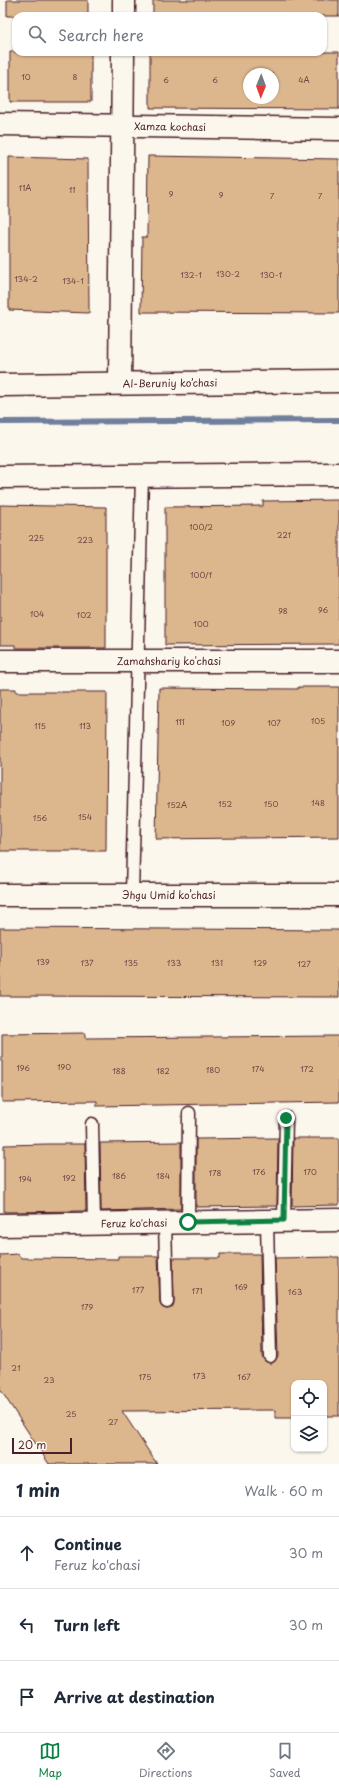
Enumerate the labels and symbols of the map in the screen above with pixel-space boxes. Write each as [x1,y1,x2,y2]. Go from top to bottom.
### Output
north arrow [243,68,279,104]
house number: 10 [21,71,31,83]
house number: 8 [73,71,78,83]
house number: 6 [163,74,169,86]
house number: 6 [212,74,218,86]
house number: 4А [298,74,310,86]
street label: Xamza kochasi [134,118,206,134]
house number: 11А [19,182,31,194]
house number: 11 [69,184,75,196]
house number: 9 [169,188,174,200]
house number: 9 [219,189,224,201]
house number: 7 [270,190,275,202]
house number: 7 [318,190,323,202]
house number: 130-2 [216,268,240,280]
house number: 132-1 [180,269,202,281]
house number: 130-1 [260,269,282,281]
house number: 134-2 [14,273,38,285]
house number: 134-1 [62,275,84,287]
street label: Al-Beruniy ko’chasi [123,374,217,391]
house number: 100/2 [189,521,213,533]
house number: 221 [277,529,292,541]
house number: 225 [28,532,44,544]
house number: 223 [77,534,93,546]
house number: 100/1 [190,569,212,581]
house number: 96 [318,604,328,616]
house number: 98 [278,605,288,617]
house number: 104 [30,608,44,620]
house number: 102 [77,609,92,621]
house number: 100 [193,618,209,630]
street label: Zamahshariy ko'chasi [117,653,221,669]
house number: 105 [311,715,325,727]
house number: 111 [175,716,185,728]
house number: 109 [221,717,235,729]
house number: 107 [267,717,281,729]
house number: 115 [34,720,46,732]
house number: 113 [79,720,91,732]
house number: 148 [311,797,325,809]
house number: 152 [218,798,232,810]
house number: 150 [264,798,278,810]
house number: 152А [167,799,187,811]
house number: 154 [78,811,92,823]
house number: 156 [33,812,48,824]
street label: Эhgu Umid ko’chasi [121,887,216,902]
house number: 139 [36,956,50,968]
house number: 137 [80,957,94,969]
house number: 135 [124,957,138,969]
house number: 133 [167,957,181,969]
house number: 131 [211,957,223,969]
house number: 129 [253,957,267,969]
house number: 127 [297,958,311,970]
house number: 190 [57,1061,71,1073]
house number: 196 [16,1062,30,1074]
house number: 174 [251,1063,265,1075]
house number: 172 [300,1063,314,1075]
house number: 180 [206,1064,220,1076]
house number: 188 [112,1065,126,1077]
house number: 182 [156,1065,170,1077]
route end [277,1109,295,1127]
house number: 176 [252,1166,266,1178]
house number: 170 [303,1166,317,1178]
house number: 178 [209,1167,221,1179]
house number: 186 [112,1170,127,1182]
house number: 184 [156,1170,170,1182]
house number: 192 [62,1172,76,1184]
house number: 194 [18,1173,32,1185]
route start [179,1213,197,1231]
street label: Feruz ko'chasi [101,1215,168,1231]
house number: 169 [234,1281,248,1293]
house number: 177 [132,1284,145,1296]
house number: 171 [192,1285,202,1297]
house number: 163 [288,1286,302,1298]
house number: 179 [81,1301,94,1313]
house number: 21 [11,1362,21,1374]
house number: 173 [192,1370,206,1382]
house number: 175 [139,1371,152,1383]
house number: 167 [237,1371,251,1383]
house number: 23 [44,1374,54,1386]
house number: 25 [66,1408,76,1420]
house number: 27 [108,1416,118,1428]
scale bar [12,1436,72,1455]

